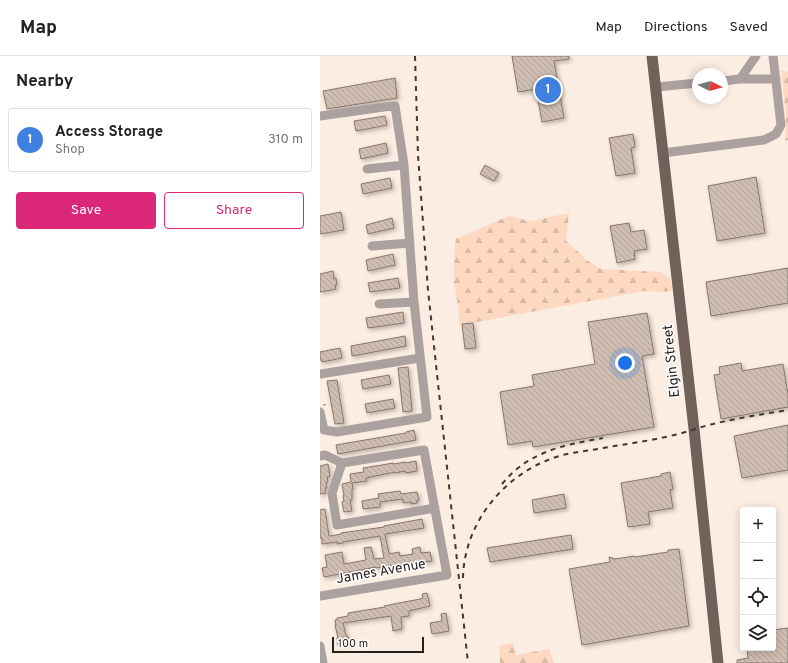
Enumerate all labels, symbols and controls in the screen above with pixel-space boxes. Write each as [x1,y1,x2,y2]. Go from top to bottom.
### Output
text: Map [20,16,57,40]
text: Map [596,19,622,36]
text: Directions [644,19,708,36]
text: Saved [730,19,768,36]
north arrow [692,68,728,104]
text: Nearby [16,71,73,93]
pin: 1 [535,75,561,105]
text: Access Storage [55,123,163,142]
text: 1 [27,132,33,148]
text: 310 m [268,132,303,148]
text: Shop [55,142,85,158]
button: Save [16,192,156,229]
button: Share [164,192,304,229]
street label: Elgin Street [660,324,684,398]
your location [615,353,635,373]
map controls [740,507,776,651]
button: + [740,507,776,543]
button: − [740,543,776,579]
street label: James Avenue [335,556,427,588]
button: locate [740,579,776,615]
button: layers [740,615,776,651]
scale bar [332,635,424,654]
text: 100 m [338,637,368,651]

